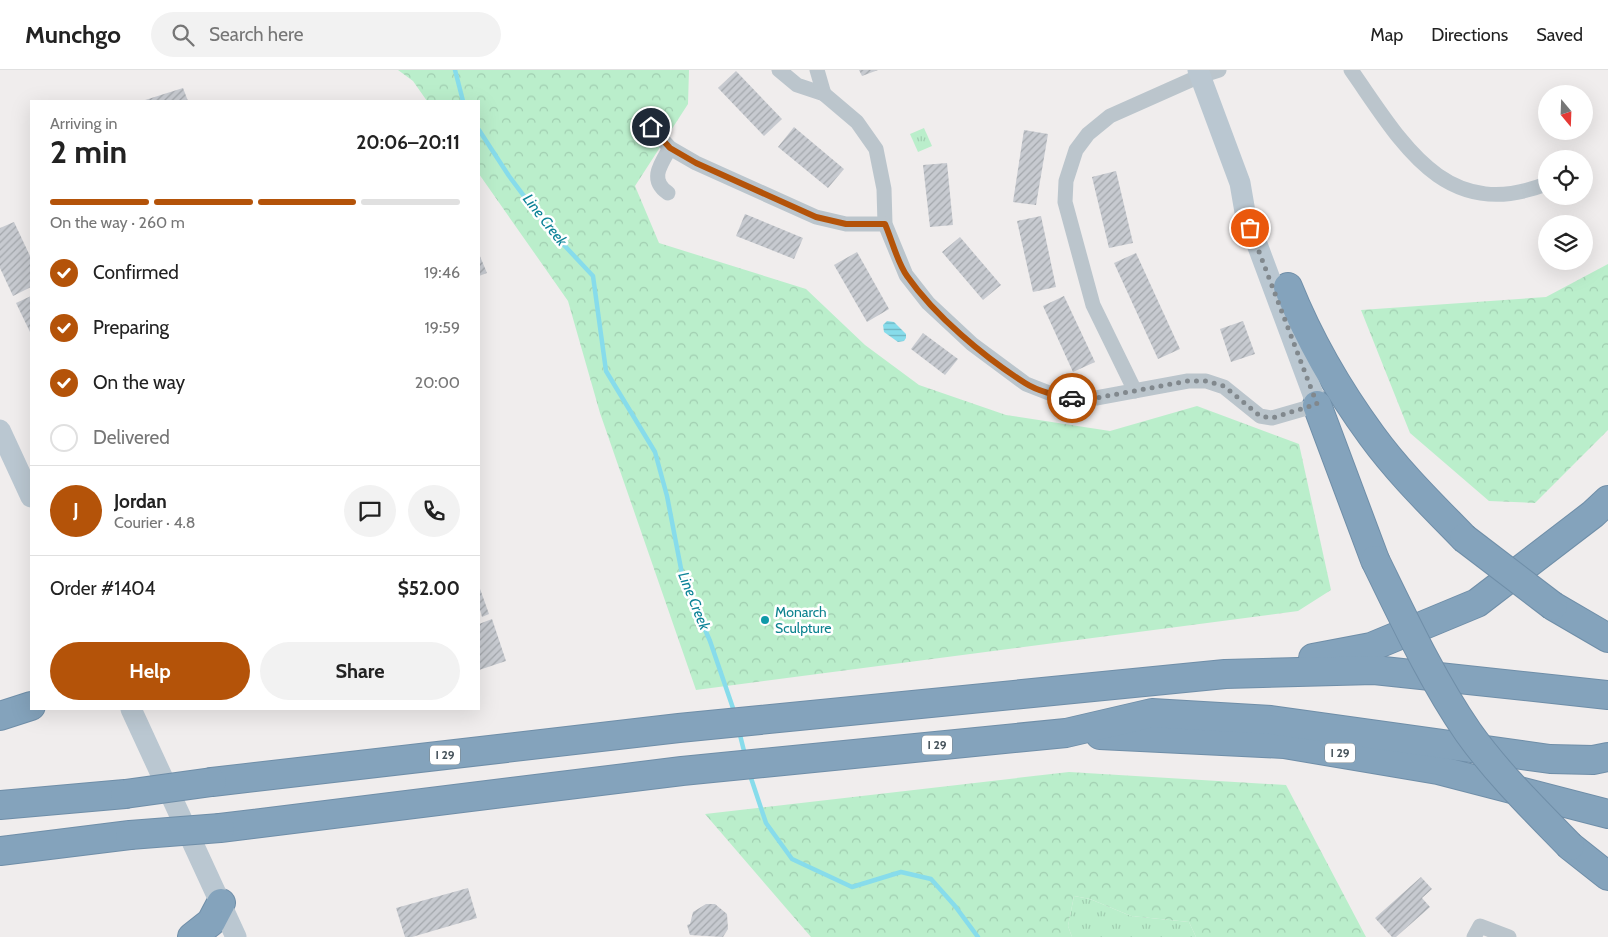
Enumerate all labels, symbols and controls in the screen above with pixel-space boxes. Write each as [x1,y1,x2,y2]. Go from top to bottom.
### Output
search box [151,12,501,57]
text: Munchgo [25,20,121,49]
icon: search [169,21,197,49]
text: Search here [209,23,303,46]
text: Map [1370,24,1403,46]
text: Directions [1431,24,1508,46]
text: Saved [1536,24,1583,46]
north arrow [1538,85,1592,140]
map controls [1538,85,1593,270]
pin [630,106,672,148]
icon: home [637,113,665,141]
text: Arriving in [50,114,117,133]
text: 20:06–20:11 [356,131,460,154]
text: 2 min [50,132,127,171]
button: locate [1538,150,1593,205]
water label: Line Creek [519,190,571,250]
pin [1229,207,1271,249]
text: On the way · 260 m [50,213,185,232]
icon: bag [1236,214,1264,242]
button: layers [1538,215,1593,270]
icon: check [50,259,78,287]
text: Confirmed [93,261,179,284]
text: 19:46 [424,263,460,282]
icon: check [50,314,78,342]
text: Preparing [93,316,169,339]
text: 19:59 [425,318,460,337]
icon: check [50,369,78,397]
text: On the way [93,371,185,394]
text: 20:00 [415,373,460,392]
courier [1047,373,1097,423]
icon: car [1058,384,1086,412]
text: Delivered [93,426,170,449]
button: chat [344,485,396,537]
button: phone [408,485,460,537]
text: Jordan [114,490,167,513]
text: J [73,499,79,522]
text: Courier · 4.8 [114,513,196,532]
water label: Line Creek [674,569,714,633]
text: Order #1404 [50,577,156,600]
text: $52.00 [398,577,460,600]
place label: Monarch Sculpture [775,603,831,637]
marker: Monarch Sculpture [759,614,771,626]
button: Help [50,642,250,700]
button: Share [260,642,460,700]
road number: I 29 [922,736,952,754]
road number: I 29 [1325,744,1355,762]
road number: I 29 [430,746,460,764]

